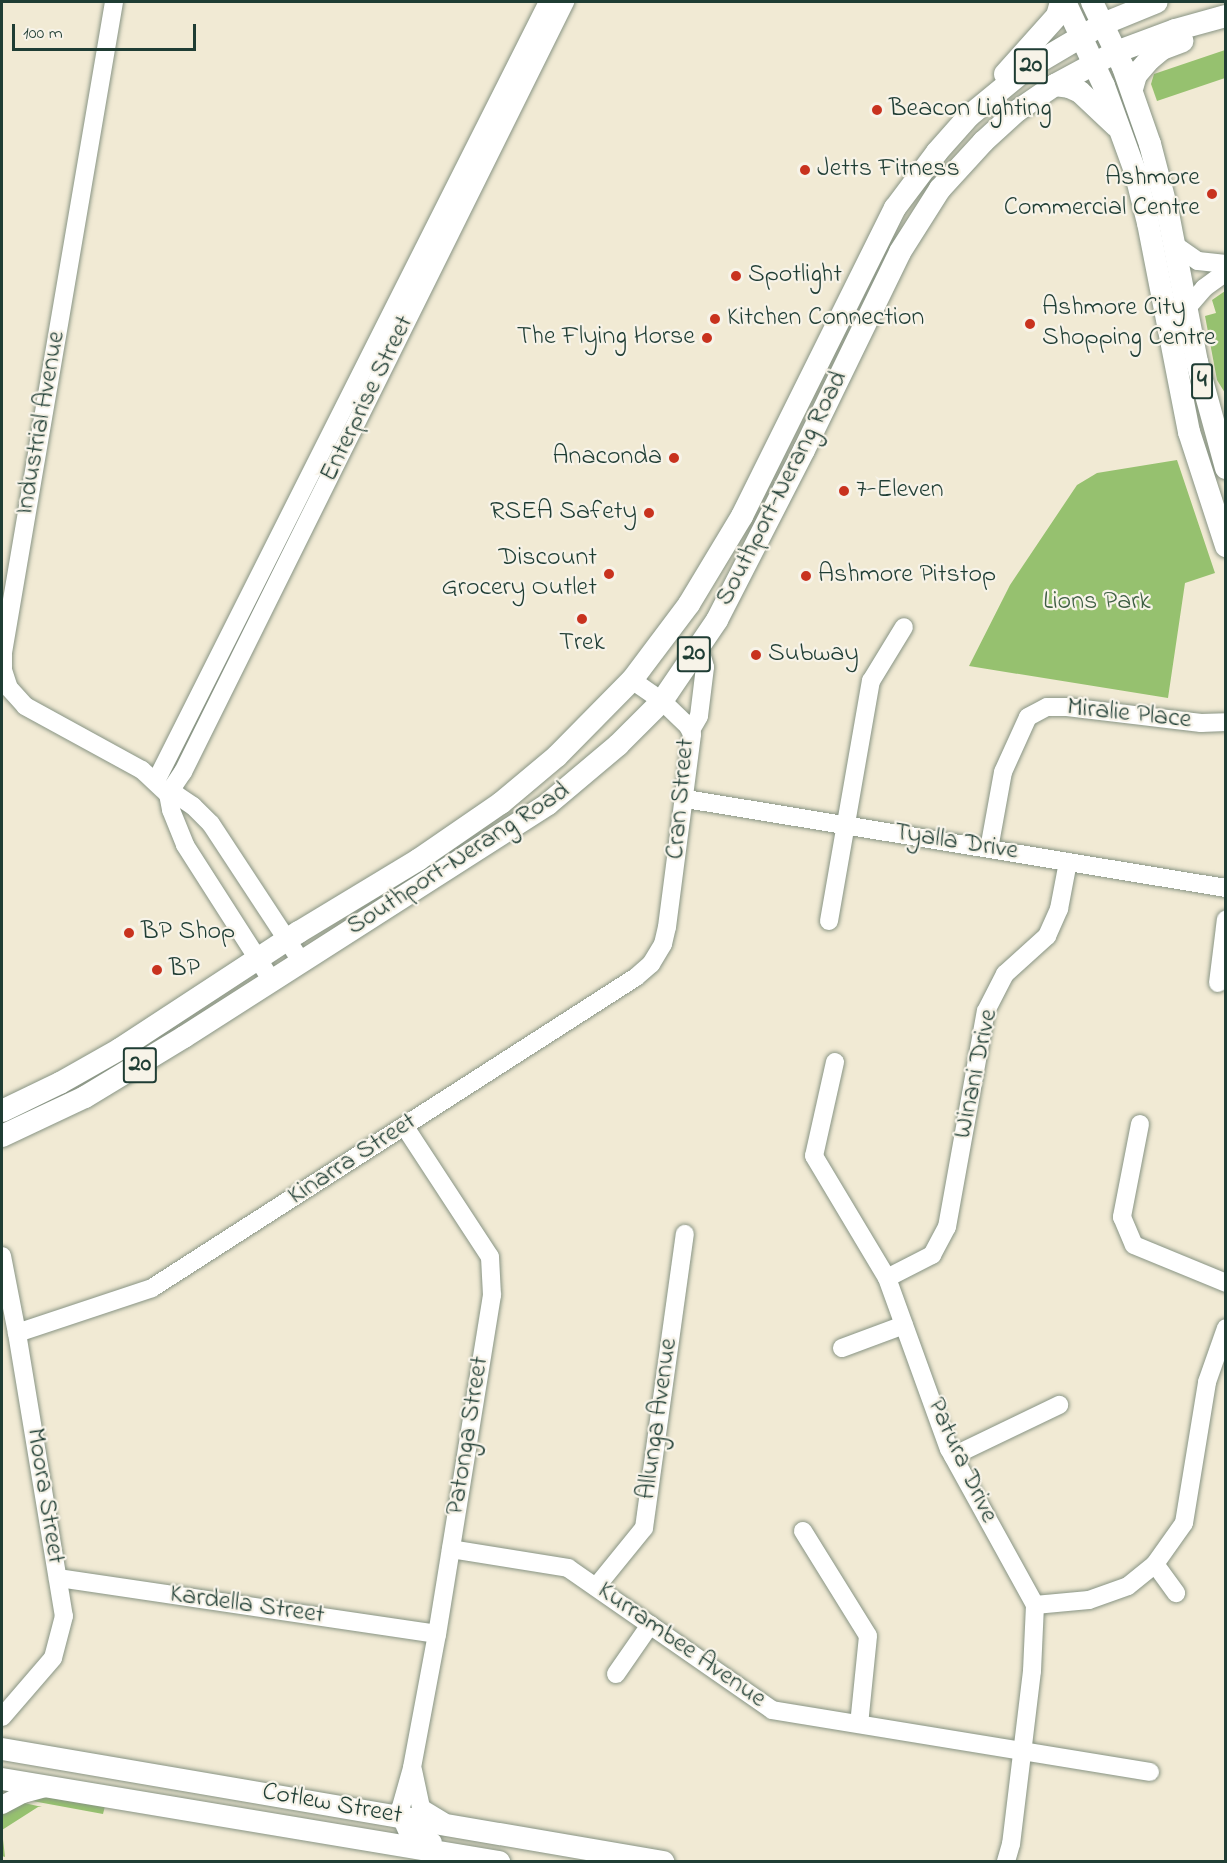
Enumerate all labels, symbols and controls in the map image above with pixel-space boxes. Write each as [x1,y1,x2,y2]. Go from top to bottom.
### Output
scale bar [15,12,200,50]
text: 100 m [23,21,63,47]
road number: 20 [1013,45,1049,87]
place label: Beacon Lighting [889,94,1052,126]
marker: Beacon Lighting [870,103,884,117]
place label: Jetts Fitness [817,154,960,186]
marker: Jetts Fitness [798,163,812,177]
place label: Ashmore Commercial Centre [1004,163,1200,224]
marker: Ashmore Commercial Centre [1205,187,1219,201]
place label: Spotlight [748,260,842,292]
marker: Spotlight [729,269,743,283]
place label: Ashmore City Shopping Centre [1042,293,1216,354]
place label: Kitchen Connection [727,303,924,335]
street label: Enterprise Street [314,311,422,487]
marker: Kitchen Connection [708,312,722,326]
marker: Ashmore City Shopping Centre [1023,317,1037,331]
place label: The Flying Horse [517,322,695,354]
street label: Industrial Avenue [11,329,73,517]
marker: The Flying Horse [700,331,714,345]
road number: 4 [1190,360,1214,402]
street label: Southport-Nerang Road [710,366,856,612]
place label: Anaconda [553,442,662,474]
marker: Anaconda [667,451,681,465]
place label: 7-Eleven [856,475,944,507]
marker: 7-Eleven [837,484,851,498]
place label: RSEA Safety [490,497,637,529]
marker: RSEA Safety [642,506,656,520]
place label: Discount Grocery Outlet [442,543,597,604]
place label: Ashmore Pitstop [818,560,996,592]
marker: Discount Grocery Outlet [602,567,616,581]
marker: Ashmore Pitstop [799,569,813,583]
park label: Lions Park [1043,587,1151,619]
marker: Trek [575,612,589,626]
place label: Trek [559,628,605,660]
road number: 20 [676,633,712,675]
place label: Subway [768,639,859,671]
marker: Subway [749,648,763,662]
street label: Miralie Place [1065,693,1193,737]
street label: Cran Street [661,737,703,861]
street label: Southport-Nerang Road [342,776,576,944]
street label: Tyalla Drive [892,818,1020,868]
place label: BP Shop [141,917,235,949]
marker: BP Shop [122,926,136,940]
place label: BP [169,954,200,986]
marker: BP [150,963,164,977]
street label: Winani Drive [948,1007,1006,1141]
road number: 20 [122,1044,158,1086]
street label: Kinarra Street [283,1107,423,1213]
street label: Allunga Avenue [632,1336,686,1502]
street label: Patonga Street [441,1354,497,1518]
street label: Patura Drive [919,1394,1003,1528]
street label: Moora Street [18,1426,70,1566]
street label: Kurrambee Avenue [591,1576,771,1716]
street label: Kardella Street [168,1580,326,1632]
street label: Cotlew Street [260,1777,404,1833]

